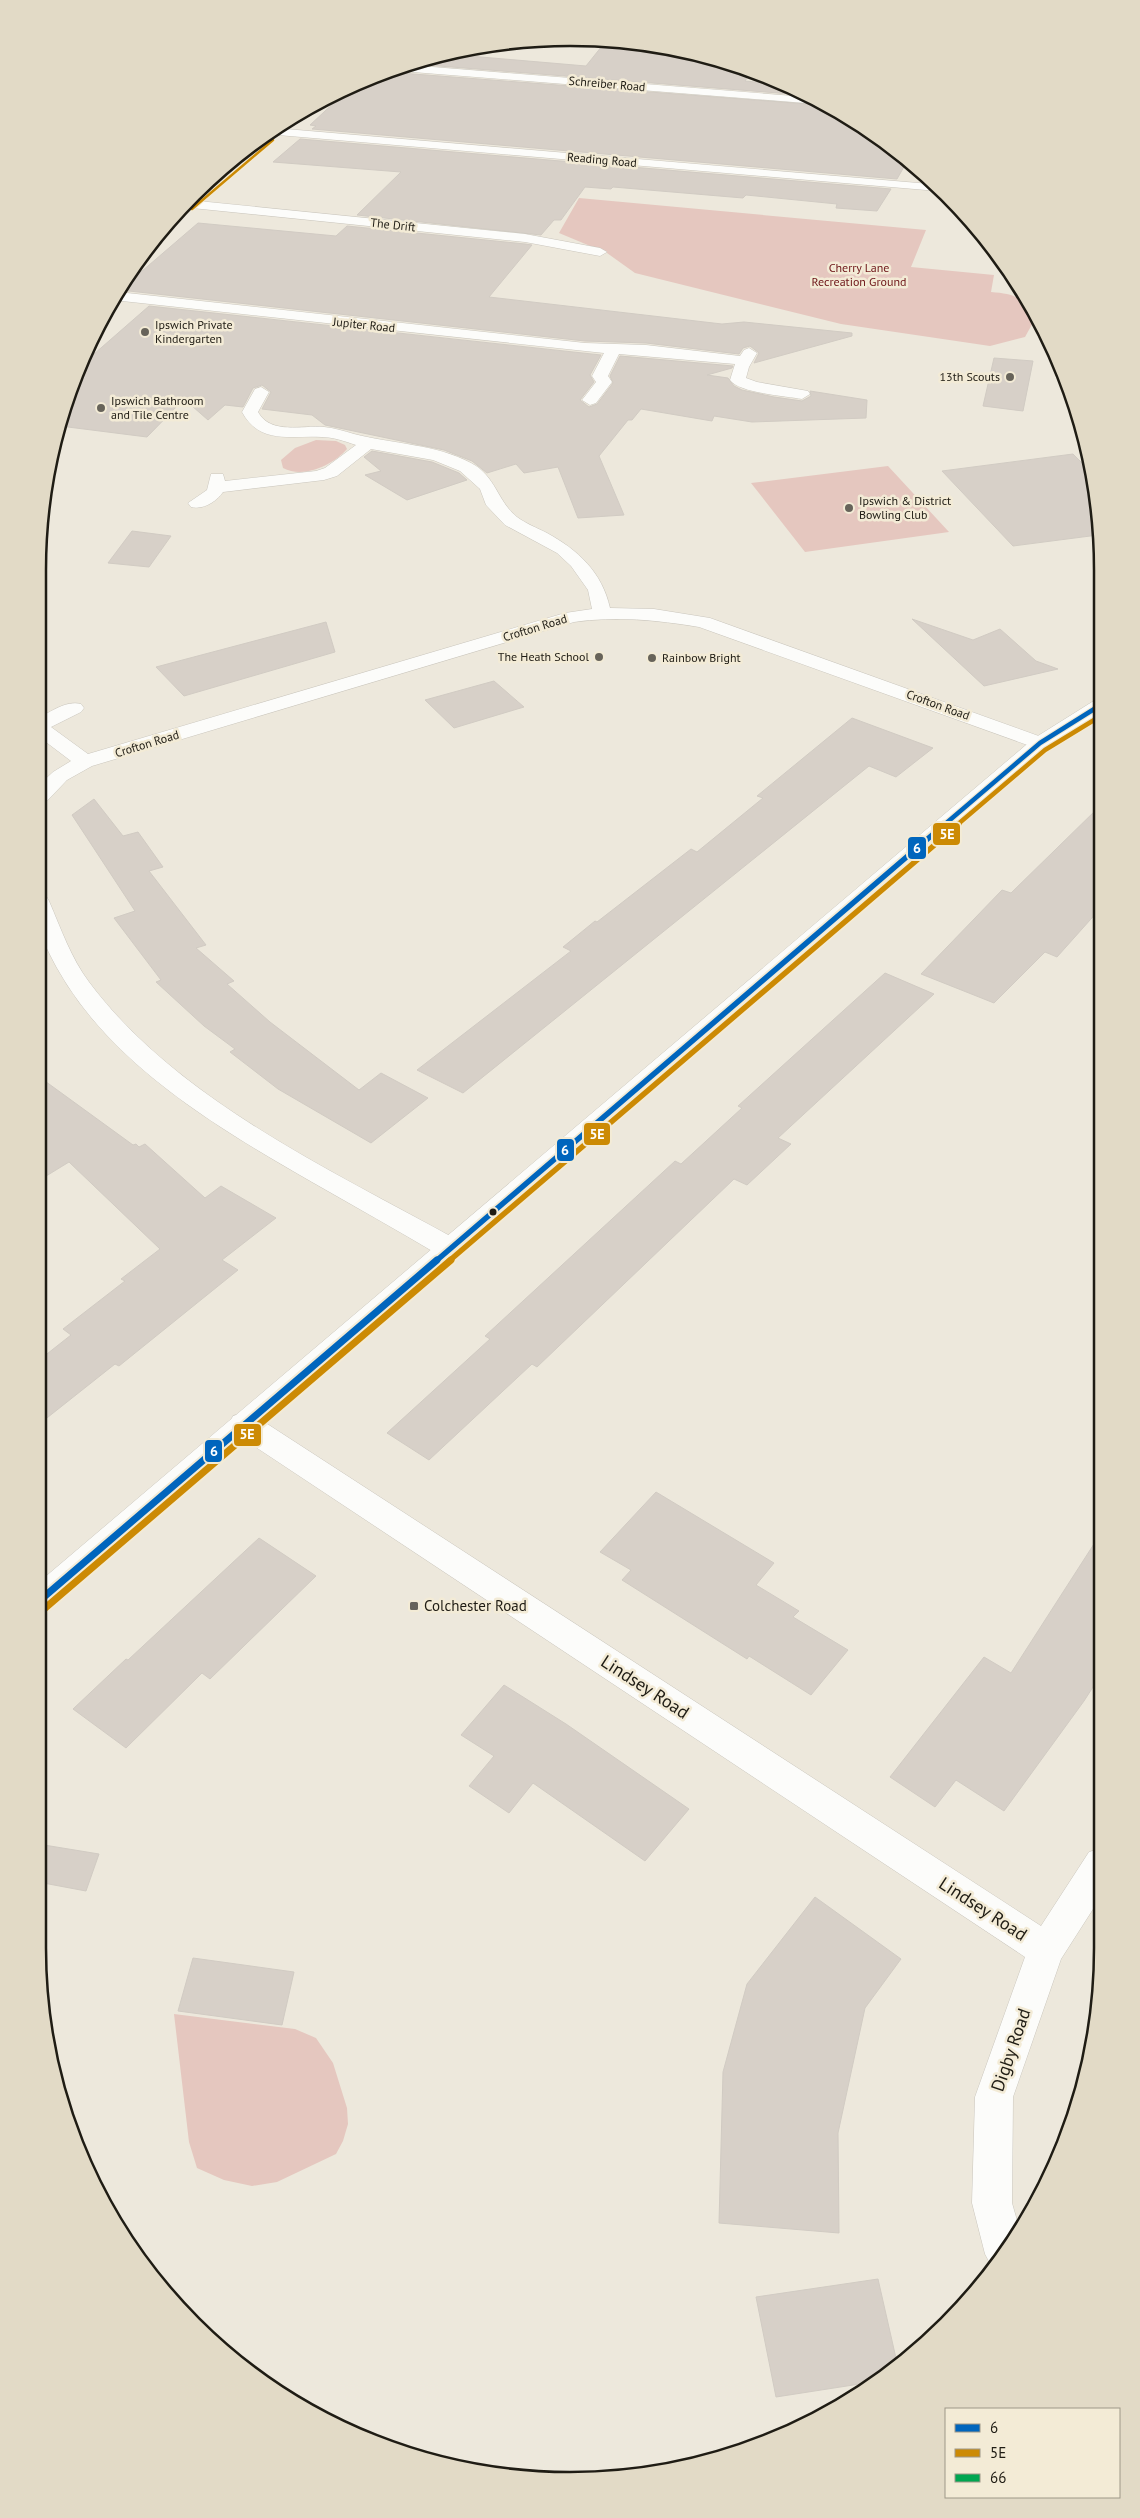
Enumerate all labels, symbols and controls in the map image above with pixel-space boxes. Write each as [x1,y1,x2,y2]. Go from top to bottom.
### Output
street label: Schreiber Road [568,73,646,94]
street label: Reading Road [567,149,638,170]
street label: The Drift [370,215,416,234]
park label: Cherry Lane Recreation Ground [812,260,906,289]
street label: Jupiter Road [331,314,396,335]
place label: Ipswich Private Kindergarten [155,317,233,346]
marker: Ipswich Private Kindergarten [139,326,151,338]
place label: 13th Scouts [940,369,1000,384]
marker: 13th Scouts [1004,371,1016,383]
place label: Ipswich Bathroom and Tile Centre [111,393,204,422]
marker: Ipswich Bathroom and Tile Centre [95,402,107,414]
place label: Ipswich & District Bowling Club [859,493,951,522]
marker: Ipswich & District Bowling Club [843,502,855,514]
street label: Crofton Road [501,611,569,644]
place label: The Heath School [498,649,589,664]
place label: Rainbow Bright [662,650,741,665]
marker: The Heath School [593,651,605,663]
marker: Rainbow Bright [646,652,658,664]
street label: Crofton Road [905,686,972,723]
street label: Crofton Road [113,727,181,760]
line badge: 5E [932,822,961,846]
text: 5E [939,825,955,843]
line badge: 6 [907,836,927,860]
text: 6 [913,839,921,857]
line badge: 5E [583,1122,611,1146]
text: 5E [589,1125,605,1143]
line badge: 6 [556,1138,575,1162]
text: 6 [561,1141,569,1159]
unlabelled marker [488,1207,498,1217]
line badge: 5E [233,1423,262,1447]
text: 5E [239,1425,255,1443]
line badge: 6 [204,1439,223,1463]
text: 6 [210,1442,218,1460]
place label: Colchester Road [424,1596,527,1615]
marker: Colchester Road [408,1600,420,1612]
street label: Lindsey Road [597,1650,694,1724]
street label: Lindsey Road [935,1872,1032,1946]
street label: Digby Road [986,2005,1035,2094]
legend [945,2408,1120,2498]
text: 6 [990,2418,998,2437]
text: 5E [990,2443,1006,2462]
text: 66 [990,2468,1006,2487]

